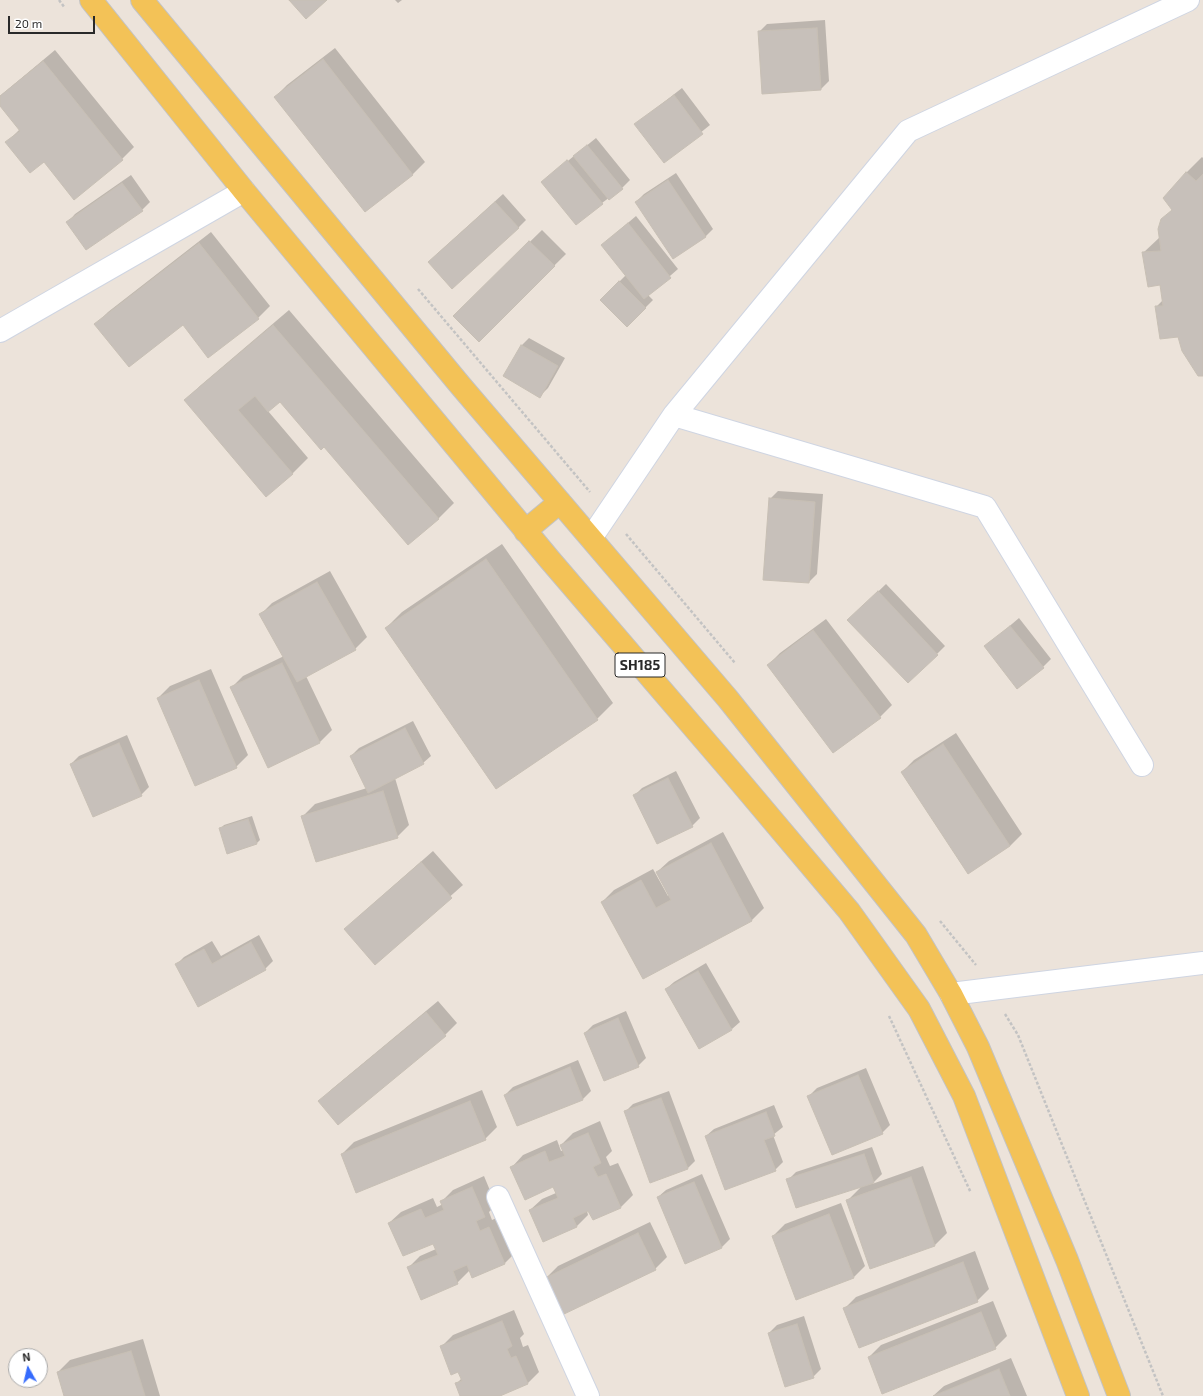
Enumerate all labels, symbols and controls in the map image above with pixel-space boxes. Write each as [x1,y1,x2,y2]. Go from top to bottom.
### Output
scale bar [10,8,97,34]
text: 20 m [15,16,42,30]
road number: SH185 [615,653,665,677]
north arrow [8,1348,48,1388]
text: N [22,1350,31,1364]

